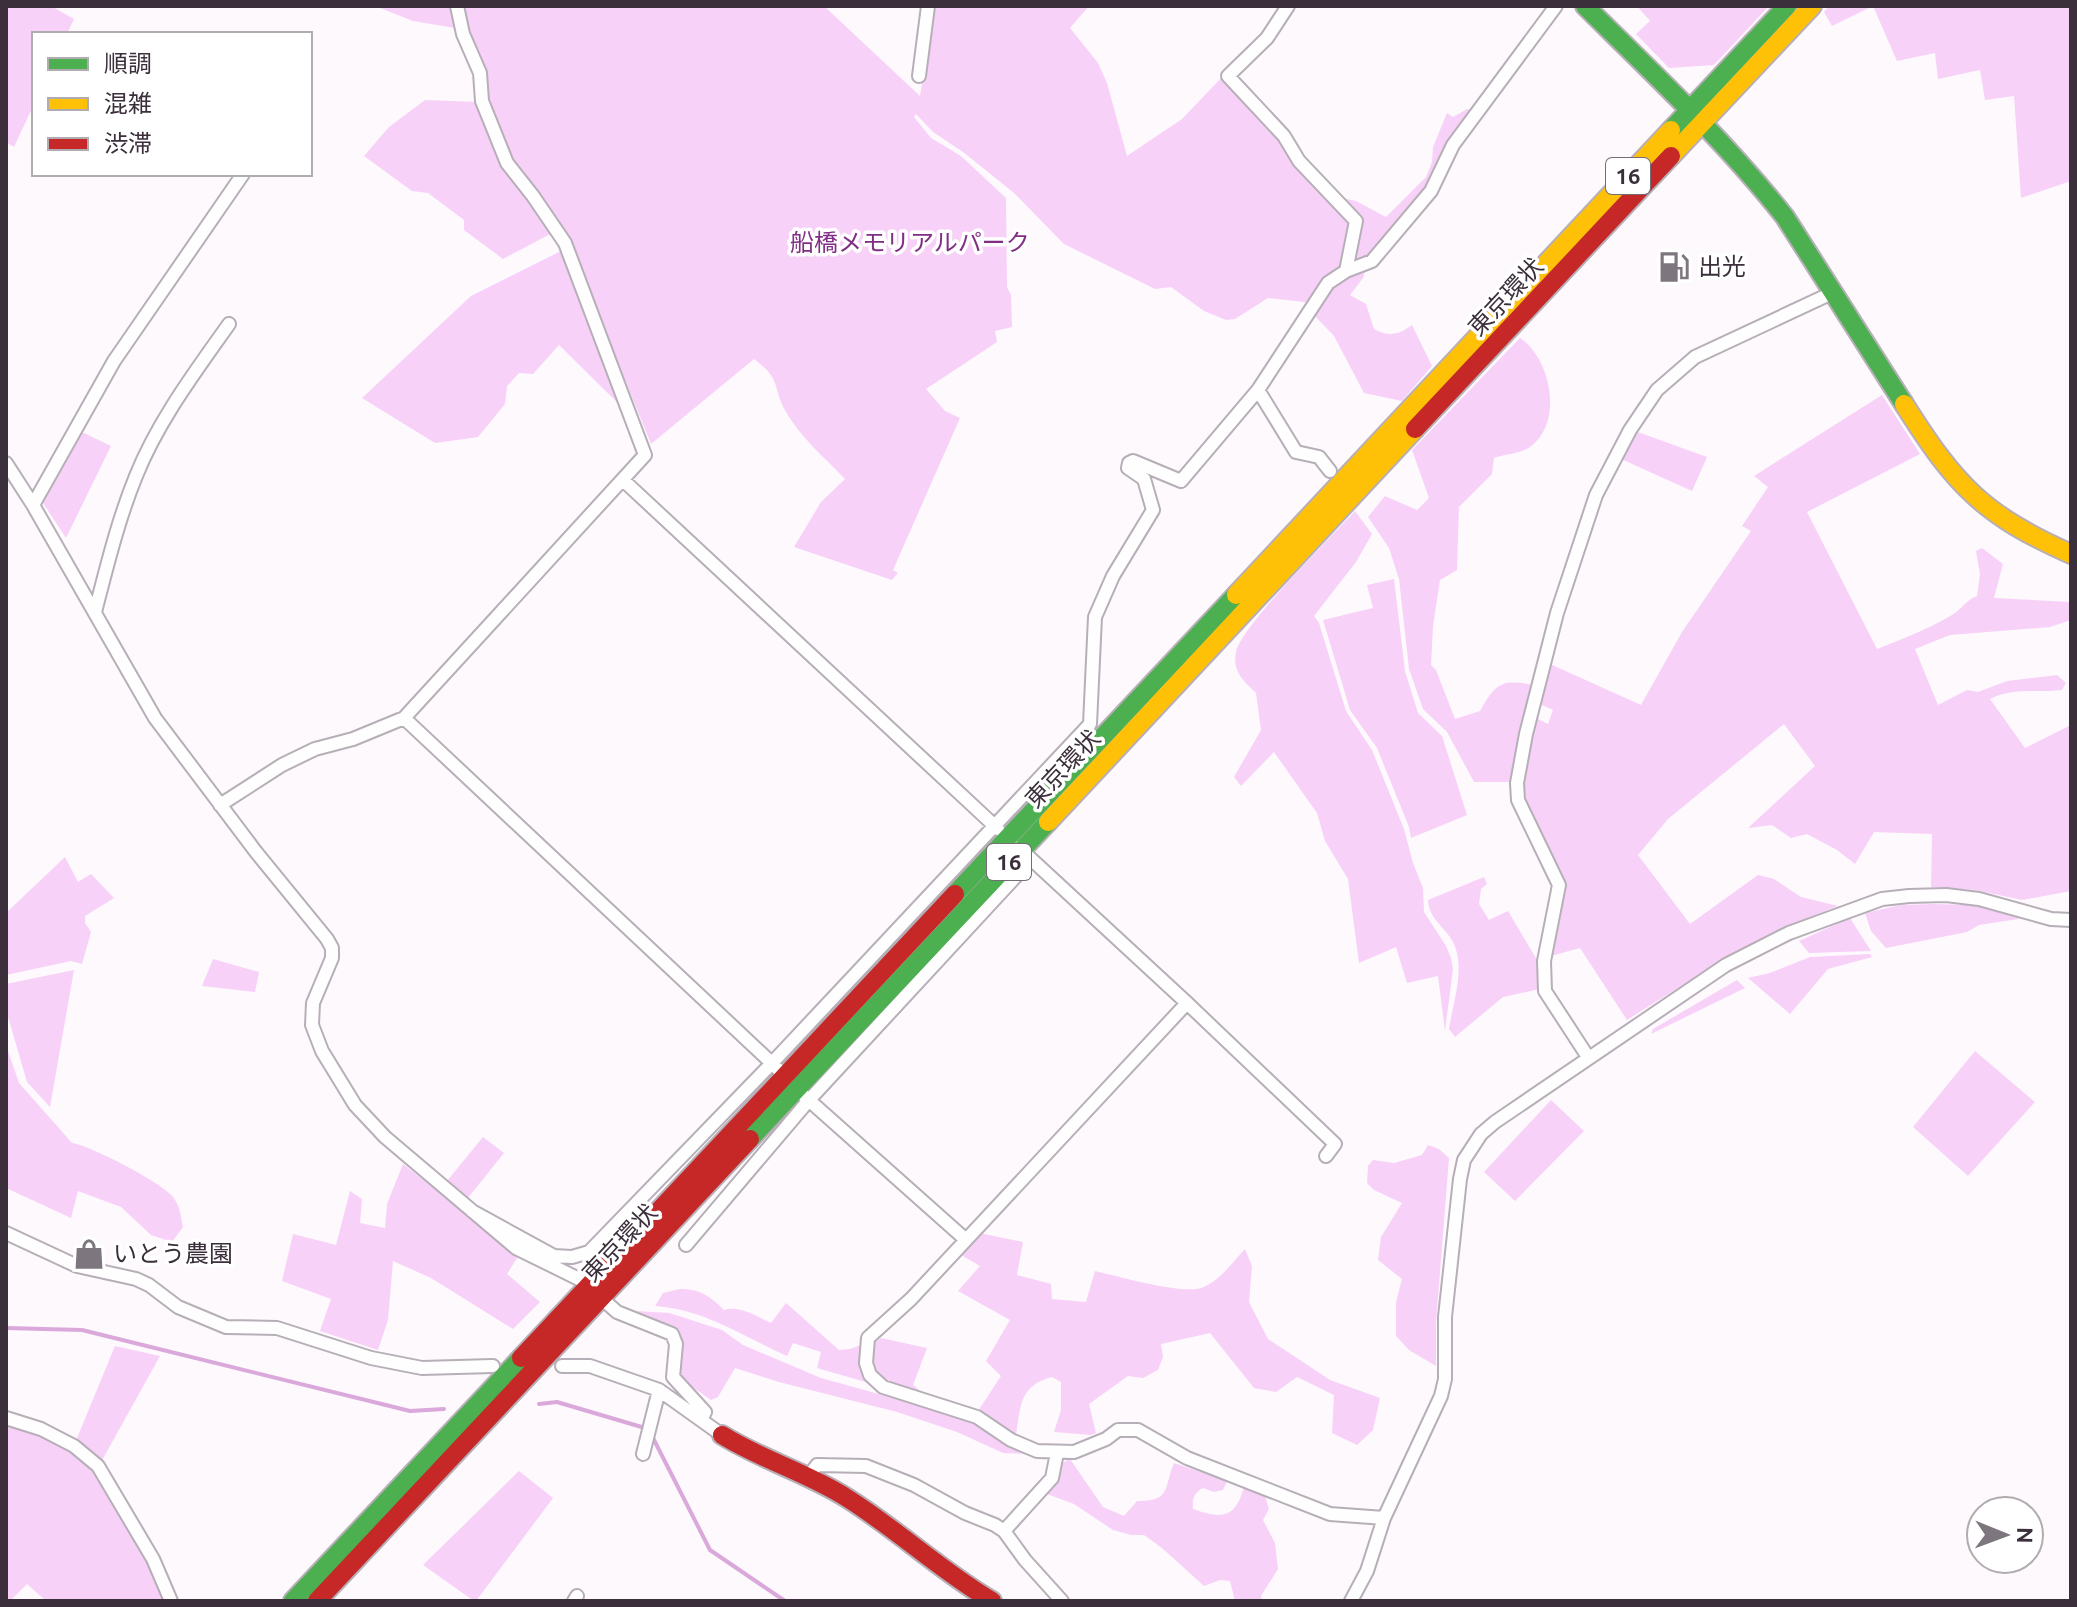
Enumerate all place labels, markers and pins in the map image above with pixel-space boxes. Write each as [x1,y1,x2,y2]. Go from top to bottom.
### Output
fuel station icon: 出光 [1657,250,1691,284]
place label: 出光 [1698,253,1746,280]
shop icon: いとう農園 [72,1237,106,1271]
place label: いとう農園 [113,1240,233,1267]

